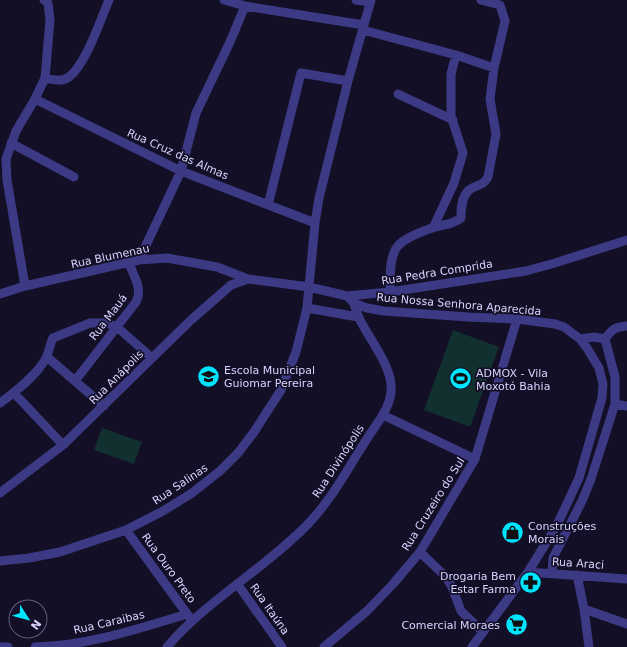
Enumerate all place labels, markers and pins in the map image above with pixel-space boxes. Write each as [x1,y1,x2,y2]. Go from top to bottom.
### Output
school or university icon: Escola Municipal Guiomar Pereira [195,363,221,389]
place label: Escola Municipal Guiomar Pereira [224,364,315,390]
sports icon: ADMOX - Vila Moxotó Bahia [448,366,474,392]
place label: ADMOX - Vila Moxotó Bahia [476,367,550,393]
shop icon: Construções Morais [499,519,525,545]
place label: Construções Morais [528,520,596,546]
pharmacy icon: Drogaria Bem Estar Farma [518,569,544,595]
place label: Drogaria Bem Estar Farma [440,570,516,596]
supermarket icon: Comercial Moraes [503,612,529,638]
place label: Comercial Moraes [401,619,500,632]

